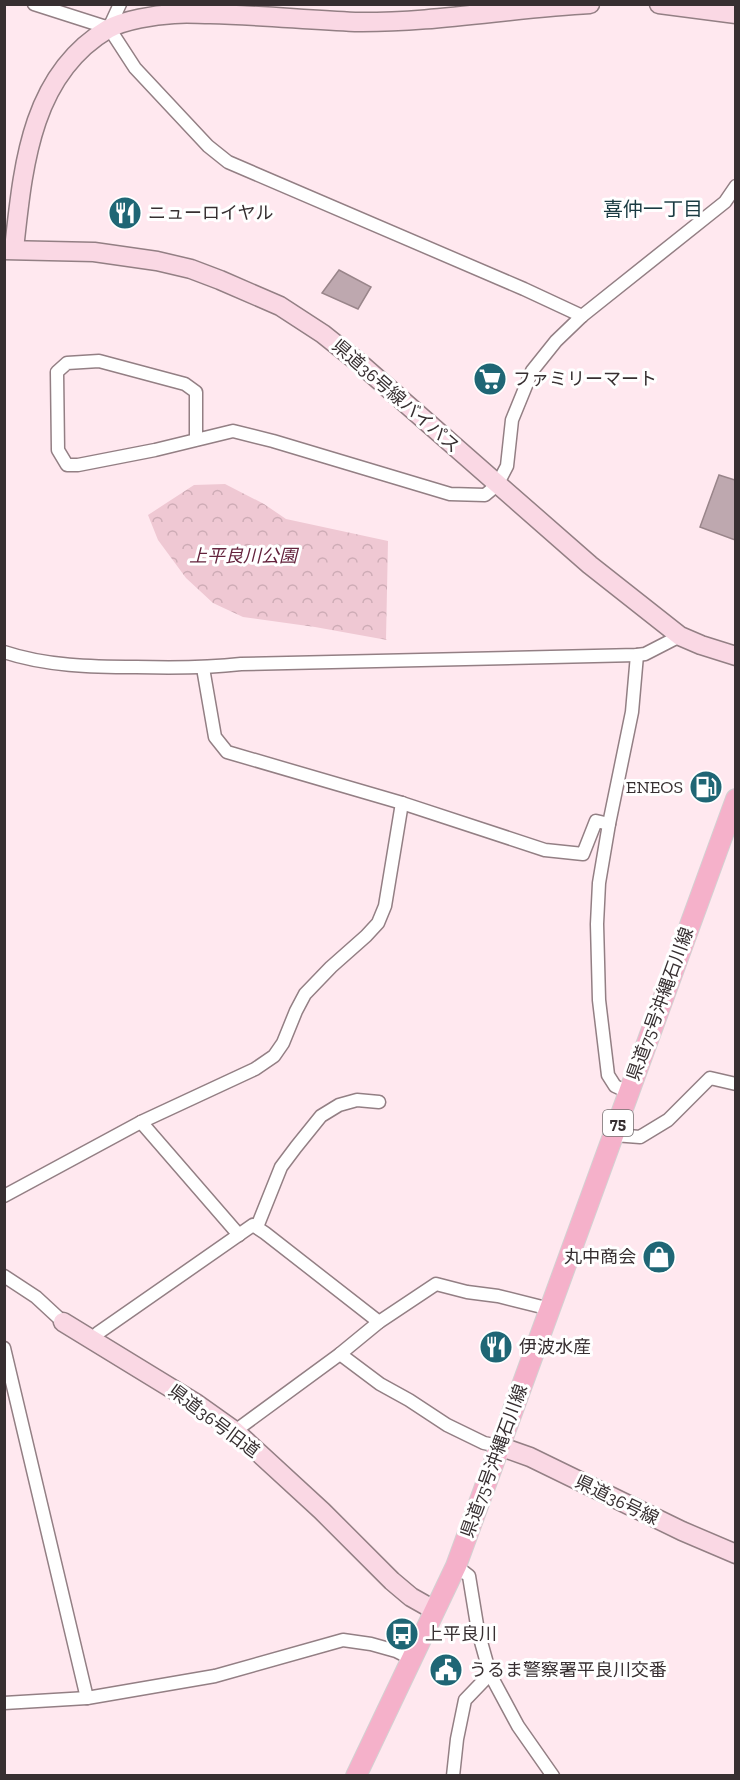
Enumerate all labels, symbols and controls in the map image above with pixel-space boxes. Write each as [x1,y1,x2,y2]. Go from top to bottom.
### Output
restaurant icon: ニューロイヤル [107,195,143,231]
district label: 喜仲一丁目 [603,197,703,221]
place label: ニューロイヤル [148,202,273,224]
street label: 県道36号線バイパス [328,335,464,457]
supermarket icon: ファミリーマート [472,361,508,397]
place label: ファミリーマート [513,368,657,390]
park label: 上平良川公園 [189,545,300,567]
fuel station icon: ENEOS [688,769,724,805]
place label: ENEOS [626,776,683,798]
street label: 県道75号沖縄石川線 [622,924,698,1084]
road number: 75 [603,1110,633,1136]
shop icon: 丸中商会 [641,1239,677,1275]
place label: 丸中商会 [564,1246,636,1268]
restaurant icon: 伊波水産 [478,1329,514,1365]
place label: 伊波水産 [519,1336,591,1358]
street label: 県道36号旧道 [164,1380,264,1462]
street label: 県道75号沖縄石川線 [456,1381,532,1541]
street label: 県道36号線 [572,1470,662,1530]
bus stop icon: 上平良川 [384,1616,420,1652]
place label: 上平良川 [425,1623,497,1645]
public building icon: うるま警察署平良川交番 [428,1652,464,1688]
place label: うるま警察署平良川交番 [469,1659,667,1681]

